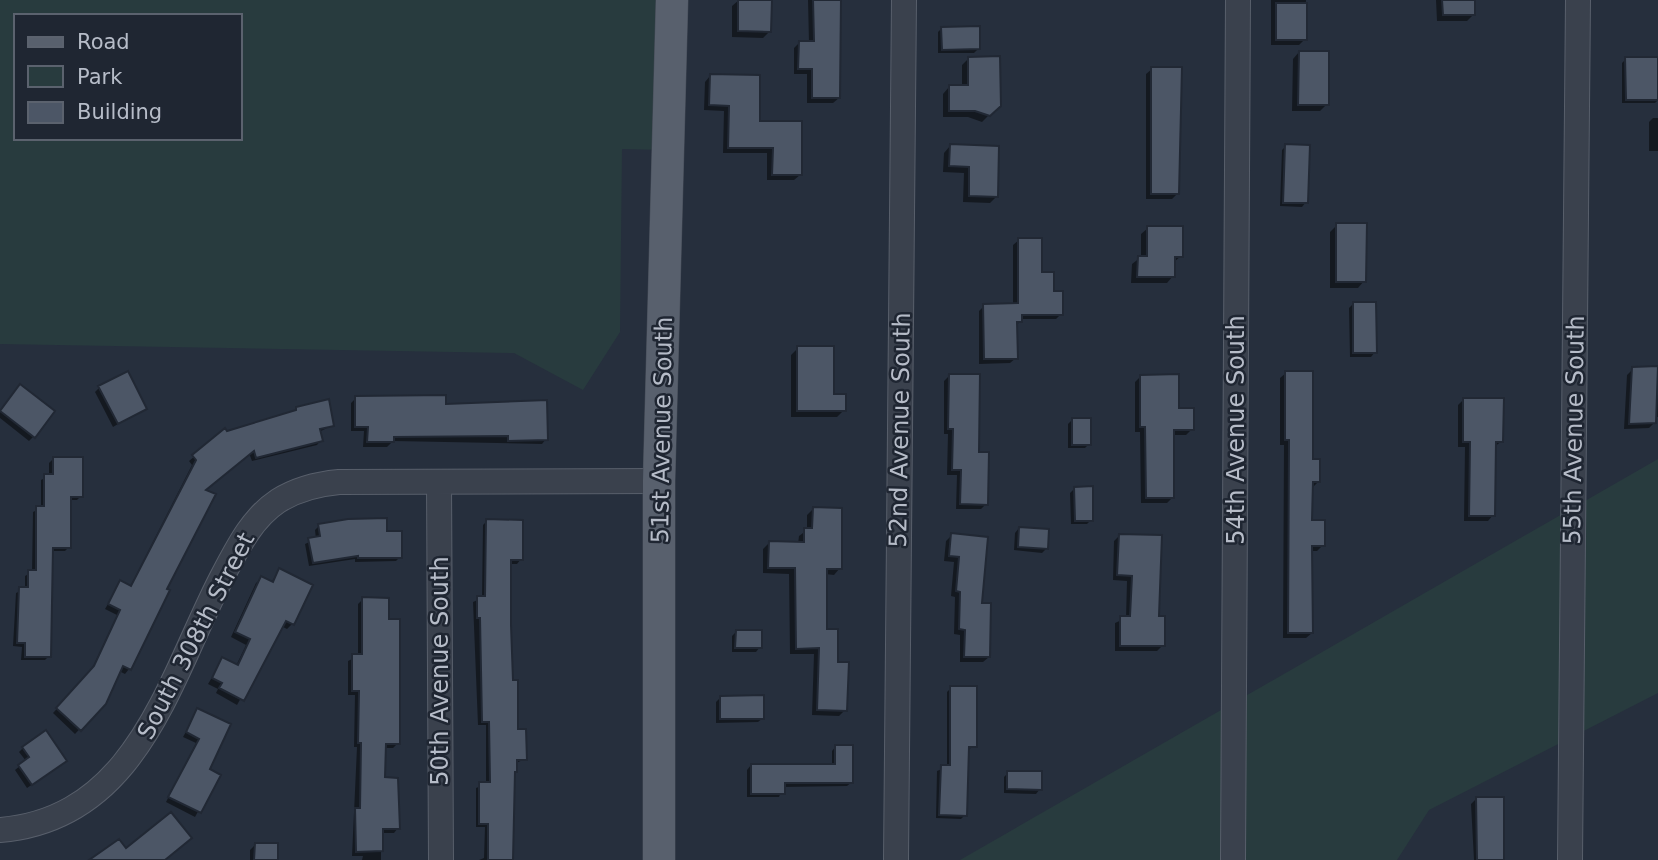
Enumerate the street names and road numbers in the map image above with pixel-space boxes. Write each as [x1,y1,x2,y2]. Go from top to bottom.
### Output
street label: 52nd Avenue South [884,312,916,548]
street label: 54th Avenue South [1222,315,1250,545]
street label: 55th Avenue South [1558,315,1590,545]
street label: 51st Avenue South [646,316,678,544]
street label: South 308th Street [132,528,260,744]
street label: 50th Avenue South [426,556,454,786]

